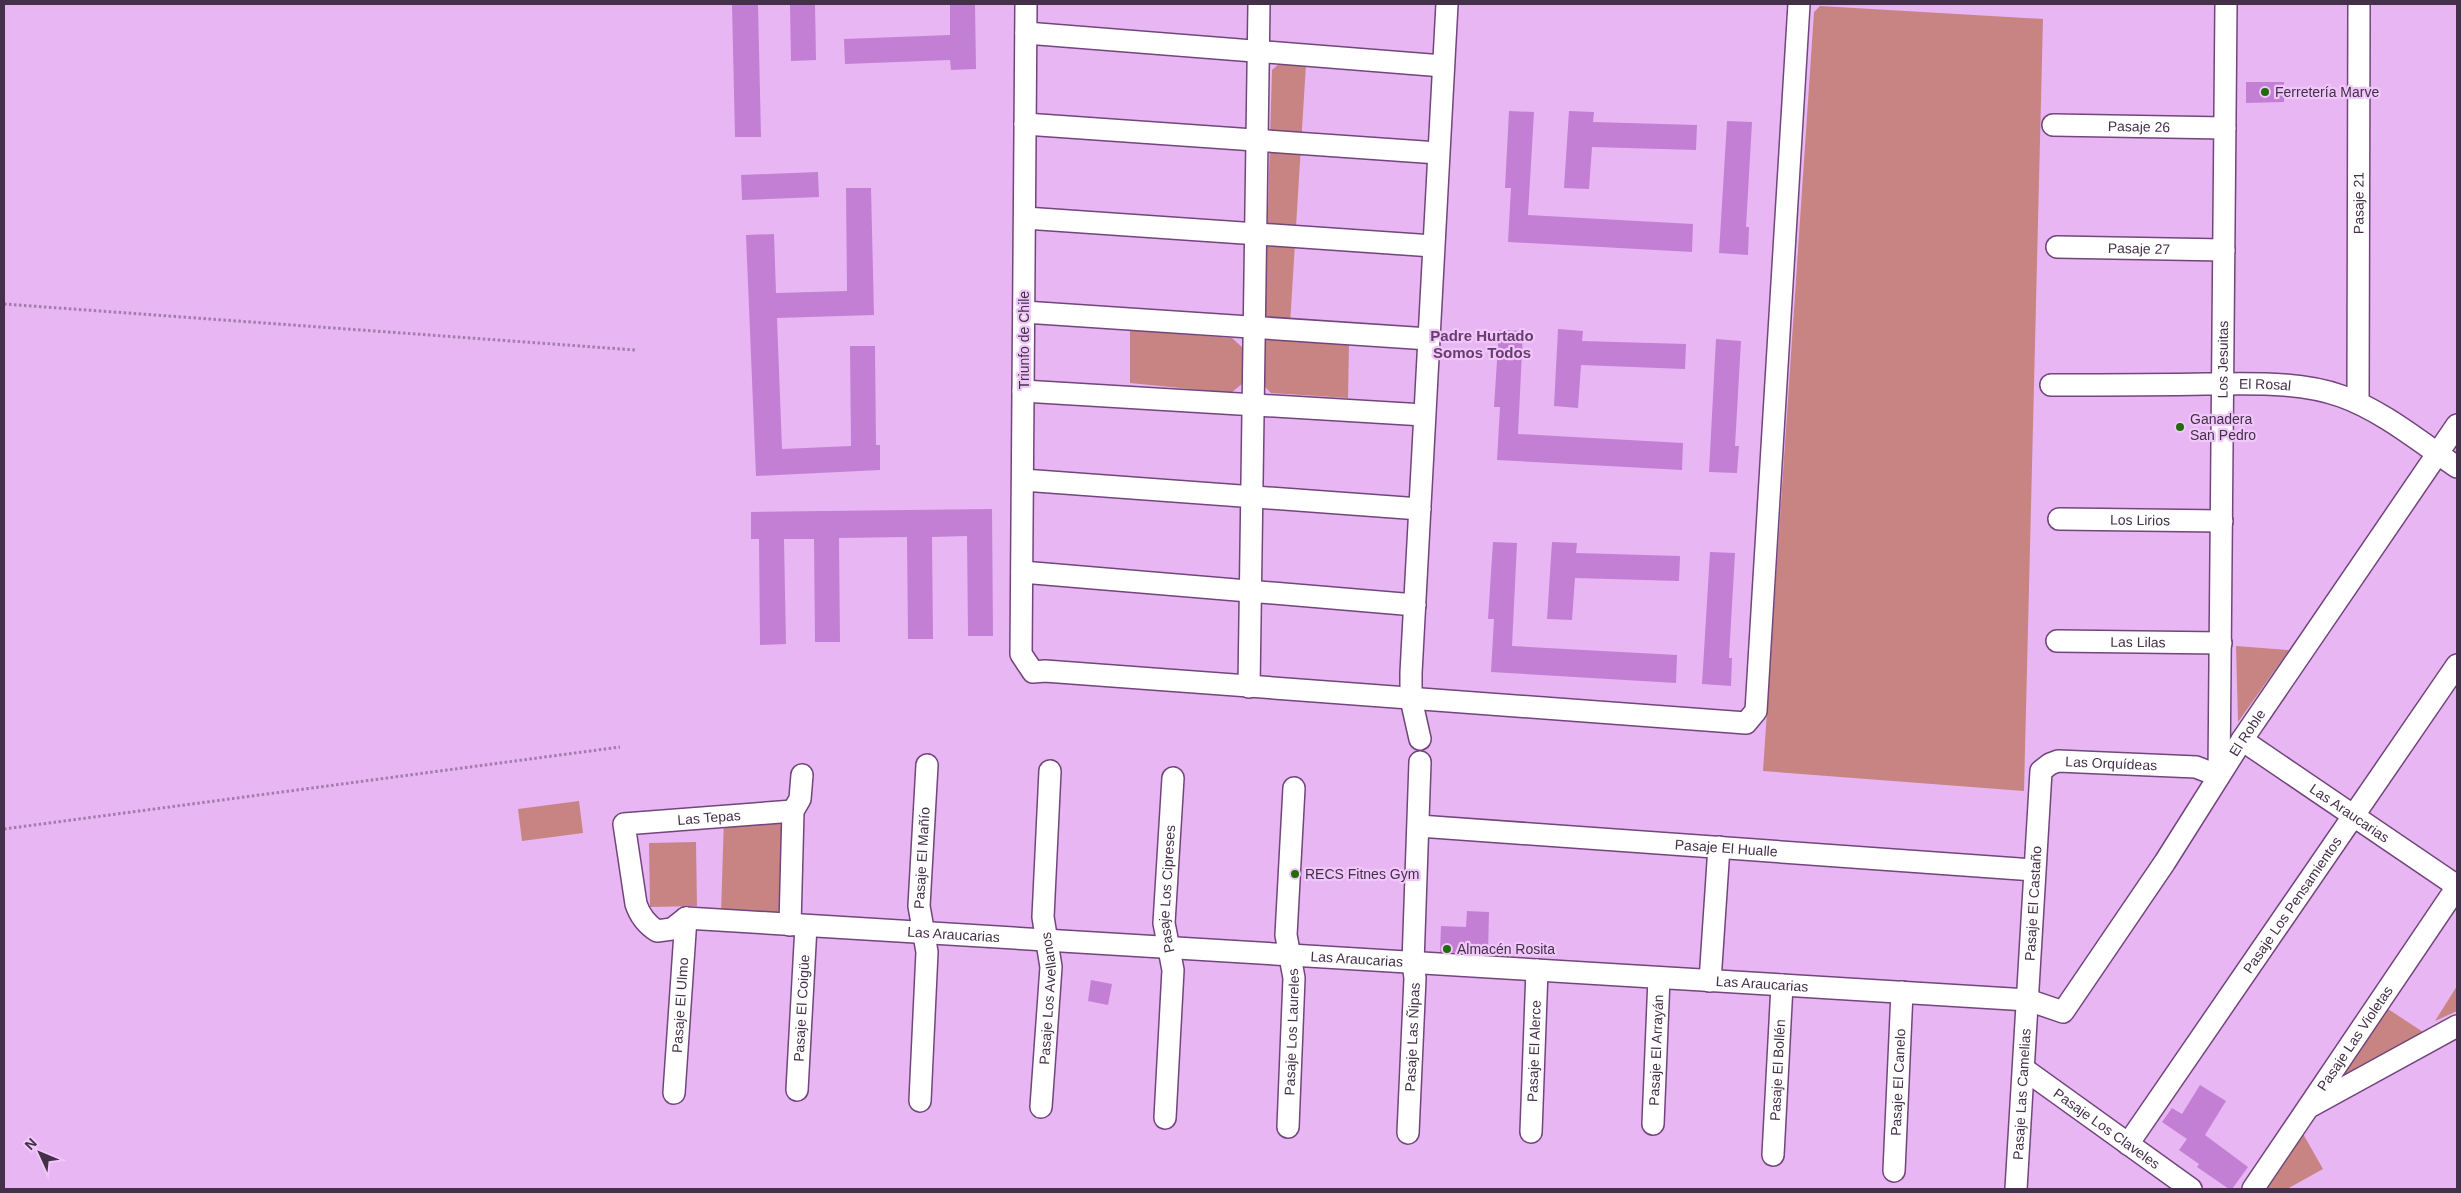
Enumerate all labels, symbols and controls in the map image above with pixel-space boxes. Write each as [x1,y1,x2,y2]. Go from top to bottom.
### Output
place label: Ferretería Marve [2275,84,2379,100]
marker: Ferretería Marve [2259,86,2271,98]
street label: Pasaje 26 [2108,118,2170,135]
street label: Pasaje 21 [2350,172,2367,234]
street label: Pasaje 27 [2108,240,2171,257]
street label: Triunfo de Chile [1016,291,1032,389]
street label: Los Jesuitas [2214,321,2231,399]
district label: Padre Hurtado Somos Todos [1430,327,1534,361]
street label: El Rosal [2239,376,2292,394]
place label: Ganadera San Pedro [2190,411,2256,443]
marker: Ganadera San Pedro [2174,421,2186,433]
street label: Los Lirios [2110,512,2170,528]
street label: Las Lilas [2110,634,2166,650]
street label: El Roble [2226,706,2269,759]
street label: Las Orquídeas [2065,753,2158,773]
street label: Las Araucarias [2307,780,2392,846]
street label: Pasaje El Mañío [911,806,933,909]
street label: Las Tepas [677,807,741,828]
street label: Pasaje Los Cipreses [1156,824,1178,954]
street label: Pasaje Los Pensamientos [2240,834,2345,976]
street label: Pasaje El Hualle [1674,836,1778,860]
street label: Pasaje El Castaño [2022,845,2045,962]
place label: RECS Fitnes Gym [1305,866,1419,882]
marker: RECS Fitnes Gym [1289,868,1301,880]
street label: Las Araucarias [907,924,1000,945]
street label: Pasaje Los Avellanos [1036,931,1059,1065]
place label: Almacén Rosita [1457,941,1555,957]
marker: Almacén Rosita [1441,943,1453,955]
street label: Las Araucarias [1310,948,1404,970]
street label: Pasaje El Coigüe [791,954,812,1062]
street label: Pasaje El Ulmo [669,957,691,1054]
street label: Pasaje Los Laureles [1281,967,1302,1096]
street label: Las Araucarias [1715,973,1809,995]
street label: Pasaje Las Ñipas [1402,982,1423,1092]
street label: Pasaje Las Violetas [2314,983,2396,1094]
street label: Pasaje El Arrayán [1646,994,1666,1106]
street label: Pasaje El Alerce [1524,1000,1544,1102]
street label: Pasaje El Bollén [1767,1019,1788,1122]
street label: Pasaje El Canelo [1888,1028,1908,1136]
street label: Pasaje Las Camelias [2010,1028,2034,1160]
street label: Pasaje Los Claveles [2051,1085,2163,1172]
north arrow [15,1128,65,1178]
text: N [21,1135,40,1153]

